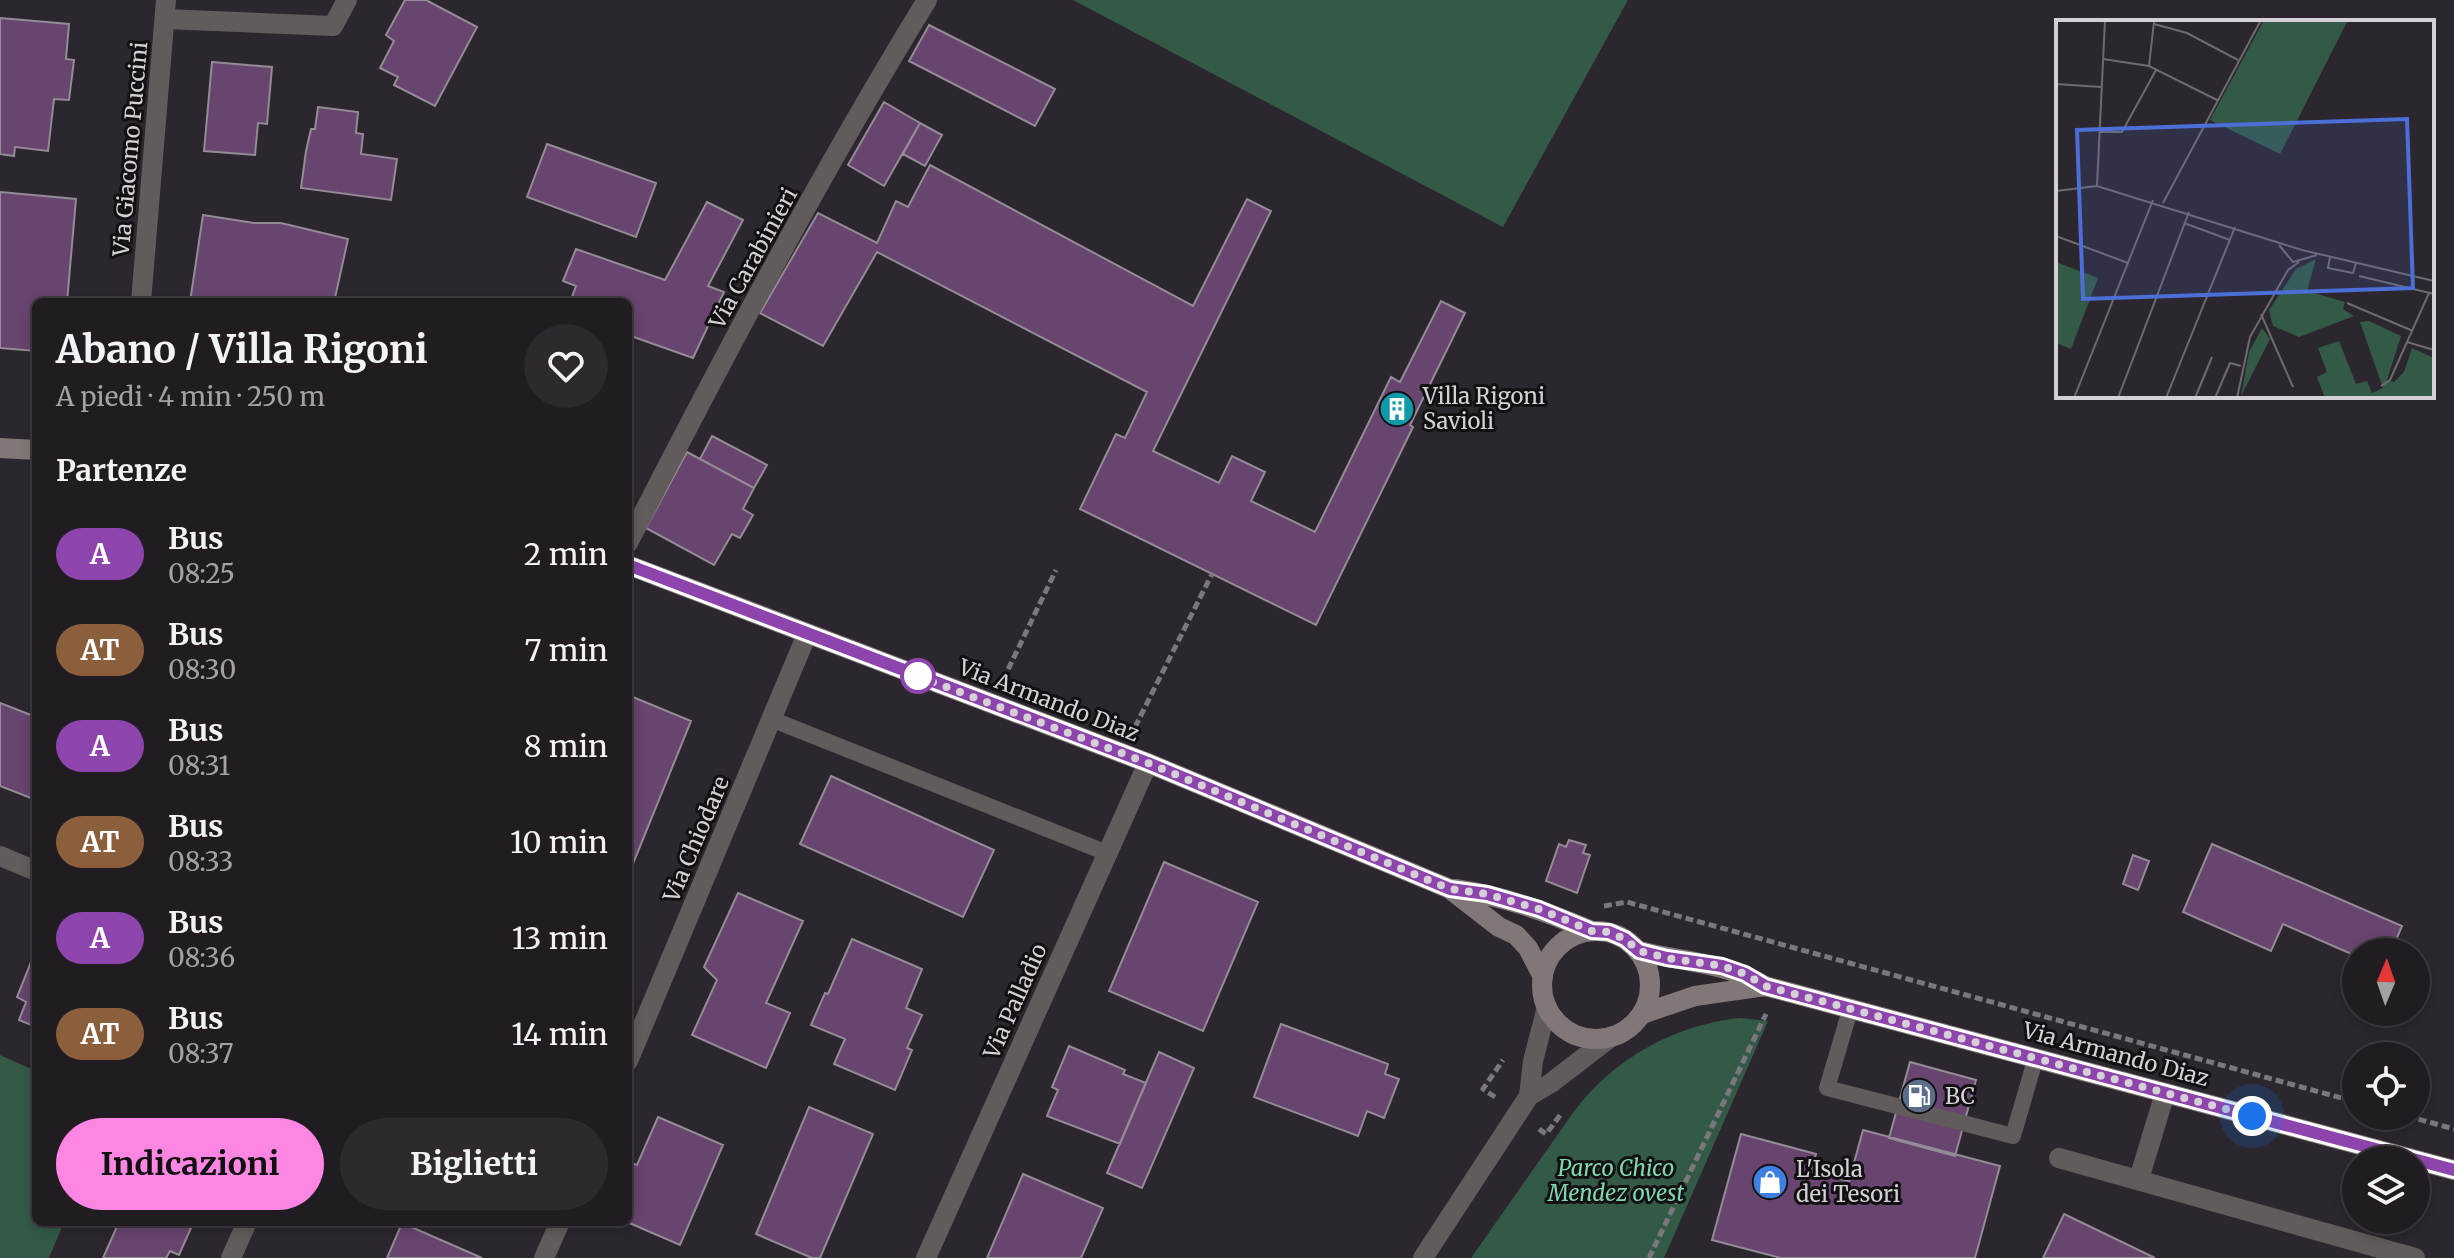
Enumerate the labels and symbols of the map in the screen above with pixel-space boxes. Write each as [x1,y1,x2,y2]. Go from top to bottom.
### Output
inset map [2056,20,2434,398]
street label: Via Giacomo Puccini [107,40,153,259]
street label: Via Carabinieri [702,183,803,334]
place label: Villa Rigoni Savioli [1422,382,1545,435]
building icon: Villa Rigoni Savioli [1378,390,1416,428]
street label: Via Armando Diaz [954,652,1143,747]
unlabelled marker [901,659,935,693]
street label: Via Chiodare [657,772,735,907]
north arrow [2342,938,2430,1026]
street label: Via Palladio [977,939,1053,1064]
street label: Via Armando Diaz [2019,1015,2212,1092]
fuel station icon: BC [1900,1077,1938,1115]
place label: BC [1945,1082,1975,1110]
your location [2232,1096,2272,1136]
park label: Parco Chico Mendez ovest [1547,1154,1684,1207]
place label: L'Isola dei Tesori [1796,1155,1900,1208]
shop icon: L'Isola dei Tesori [1751,1163,1789,1201]

